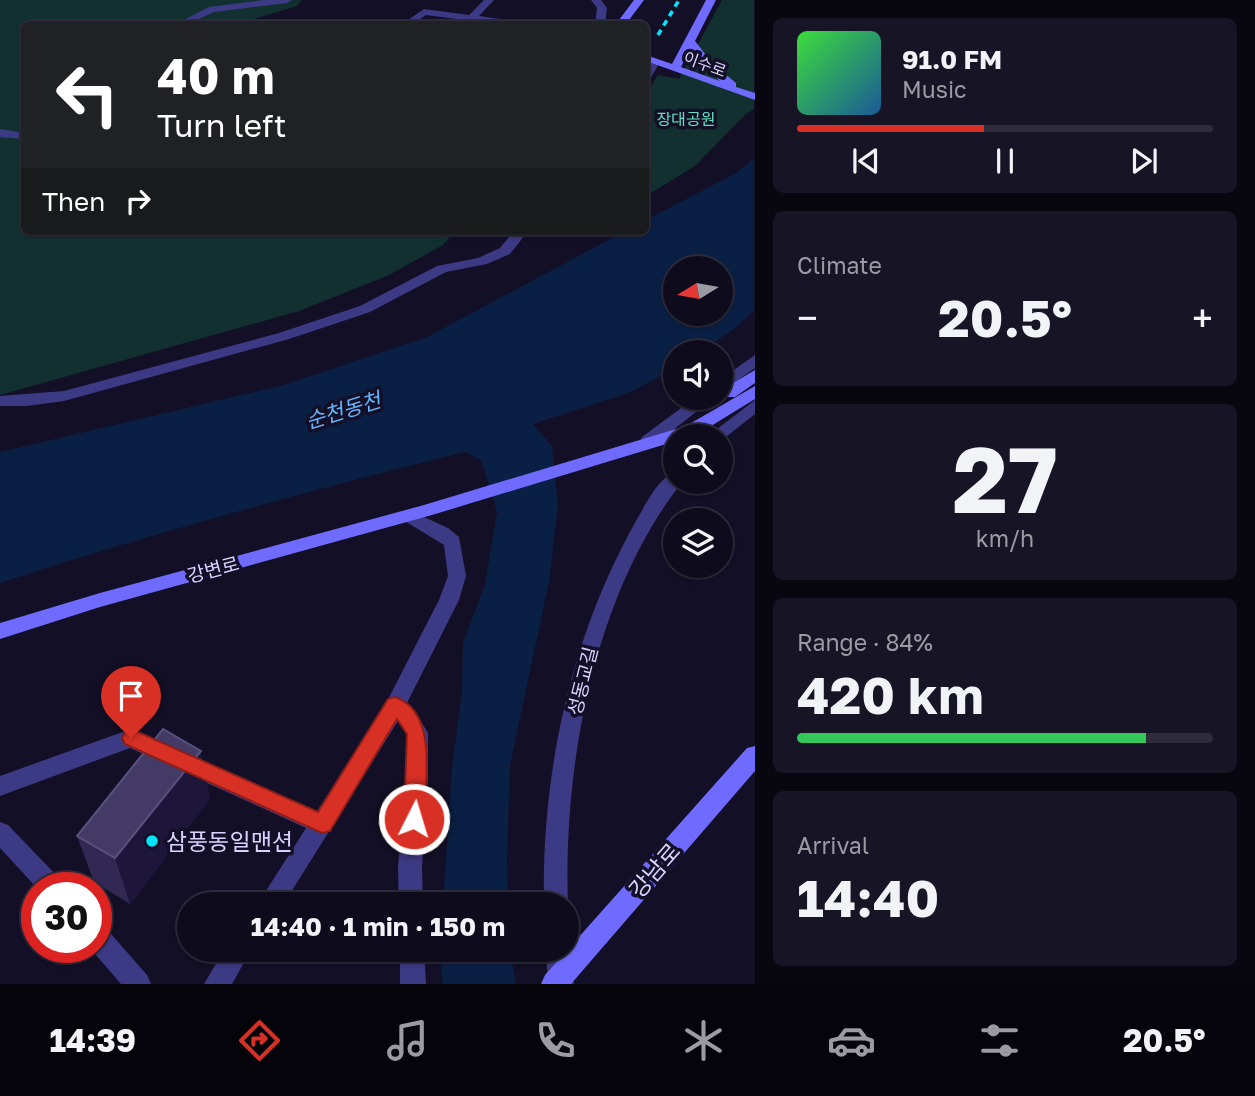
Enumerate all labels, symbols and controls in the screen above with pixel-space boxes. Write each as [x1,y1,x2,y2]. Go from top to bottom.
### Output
text: 91.0 FM [902,44,1002,75]
text: 40 m [157,46,275,105]
street label: 이수로 [681,47,729,81]
icon: left [42,49,133,140]
text: Music [902,75,967,103]
text: Turn left [157,106,286,144]
park label: 장대공원 [657,109,715,129]
icon: previous [847,142,885,180]
icon: pause [986,142,1024,180]
icon: next [1125,142,1163,180]
icon: right [119,182,157,220]
text: Then [42,186,105,217]
text: Climate [797,251,882,279]
north arrow [663,256,733,326]
map controls [663,256,733,578]
text: 20.5° [938,286,1072,348]
text: − [797,295,818,340]
text: + [1192,295,1213,340]
button: sound [663,340,733,410]
water label: 순천동천 [302,385,386,434]
button: search [663,424,733,494]
text: 27 [952,424,1058,533]
button: layers [663,508,733,578]
text: km/h [976,524,1034,552]
street label: 강변로 [185,551,241,587]
text: Range · 84% [797,628,933,656]
street label: 성동교길 [562,644,602,718]
text: 420 km [797,663,984,725]
pin [101,666,161,738]
icon: arrive [112,677,150,715]
position arrow [377,782,451,856]
place label: 삼풍동일맨션 [166,827,293,855]
text: Arrival [797,831,869,859]
marker: 삼풍동일맨션 [144,833,160,849]
street label: 강남로 [623,837,685,903]
text: 14:40 [797,866,939,928]
speed limit sign: 30 [21,872,112,963]
text: 14:40 · 1 min · 150 m [251,911,505,942]
icon: directions [235,1016,284,1065]
icon: music [383,1016,432,1065]
icon: phone [531,1016,580,1065]
icon: climate [679,1016,728,1065]
icon: car [827,1016,876,1065]
icon: filters [975,1016,1024,1065]
text: 14:39 [49,1021,136,1059]
text: 20.5° [1123,1021,1206,1059]

